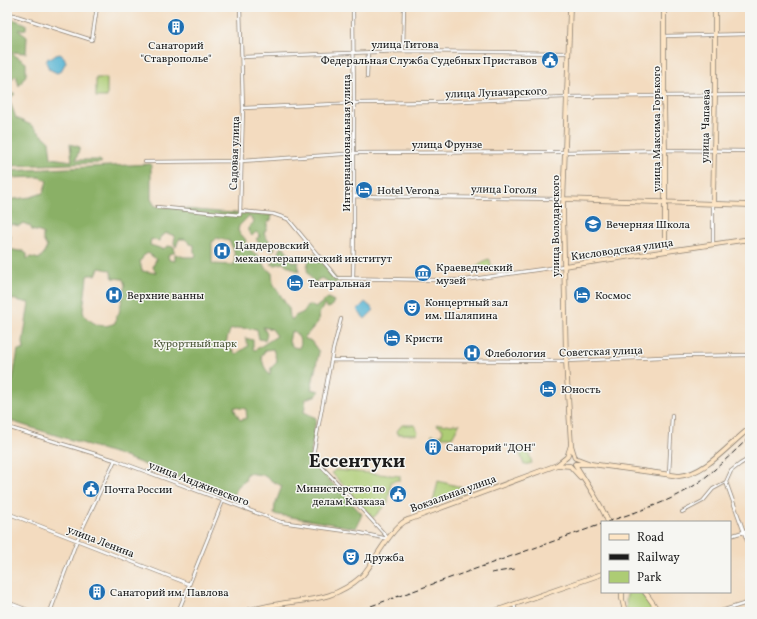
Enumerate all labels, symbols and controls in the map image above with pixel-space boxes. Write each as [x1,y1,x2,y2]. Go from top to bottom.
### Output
building icon: Санаторий "Ставрополье" [166,17,186,37]
street label: улица Титова [371,38,439,53]
place label: Санаторий "Ставрополье" [140,39,212,67]
public building icon: Федеральная Служба Судебных Приставов [540,50,560,70]
place label: Федеральная Служба Судебных Приставов [321,54,537,69]
street label: улица Максима Горького [650,66,665,192]
street label: Интернациональная улица [340,74,355,212]
street label: улица Луначарского [445,84,547,103]
street label: улица Чапаева [698,88,715,163]
street label: Садовая улица [227,115,244,190]
street label: улица Фрунзе [412,138,482,153]
street label: улица Володарского [549,175,564,277]
hotel icon: Hotel Verona [354,180,374,200]
street label: улица Гоголя [471,182,538,199]
place label: Hotel Verona [377,184,440,199]
school or university icon: Вечерняя Школа [583,214,603,234]
place label: Вечерняя Школа [606,218,691,233]
street label: Кисловодская улица [570,236,675,265]
place label: Цандеровский механотерапический институт [235,239,393,267]
hospital icon: Цандеровский механотерапический институт [212,241,232,261]
place label: Краеведческий музей [436,261,513,289]
museum icon: Краеведческий музей [413,263,433,283]
hotel icon: Театральная [285,273,305,293]
place label: Театральная [308,277,371,292]
hospital icon: Верхние ванны [104,285,124,305]
hotel icon: Космос [572,285,592,305]
place label: Верхние ванны [127,289,204,304]
place label: Космос [595,289,631,304]
place label: Концертный зал им. Шаляпина [425,296,508,324]
theatre icon: Концертный зал им. Шаляпина [402,298,422,318]
hotel icon: Кристи [382,328,402,348]
place label: Кристи [405,332,443,347]
park label: Курортный парк [153,337,237,352]
hospital icon: Флебология [462,343,482,363]
street label: Советская улица [559,344,644,361]
place label: Флебология [485,347,546,362]
hotel icon: Юность [538,379,558,399]
place label: Юность [561,383,601,398]
building icon: Санаторий "ДОН" [423,437,443,457]
place label: Санаторий "ДОН" [446,441,536,456]
district label: Ессентуки [309,449,405,475]
street label: улица Анджиевского [146,458,251,511]
street label: Вокзальная улица [408,472,499,517]
public building icon: Почта России [81,479,101,499]
place label: Министерство по делам Кавказа [296,482,386,510]
place label: Почта России [104,483,173,498]
public building icon: Министерство по делам Кавказа [388,484,408,504]
legend [601,521,731,593]
street label: улица Ленина [65,523,137,562]
text: Road [637,530,664,546]
theatre icon: Дружба [341,547,361,567]
text: Railway [637,550,680,566]
place label: Дружба [364,551,405,566]
text: Park [637,570,662,586]
building icon: Санаторий им. Павлова [87,582,107,602]
place label: Санаторий им. Павлова [110,586,229,601]

